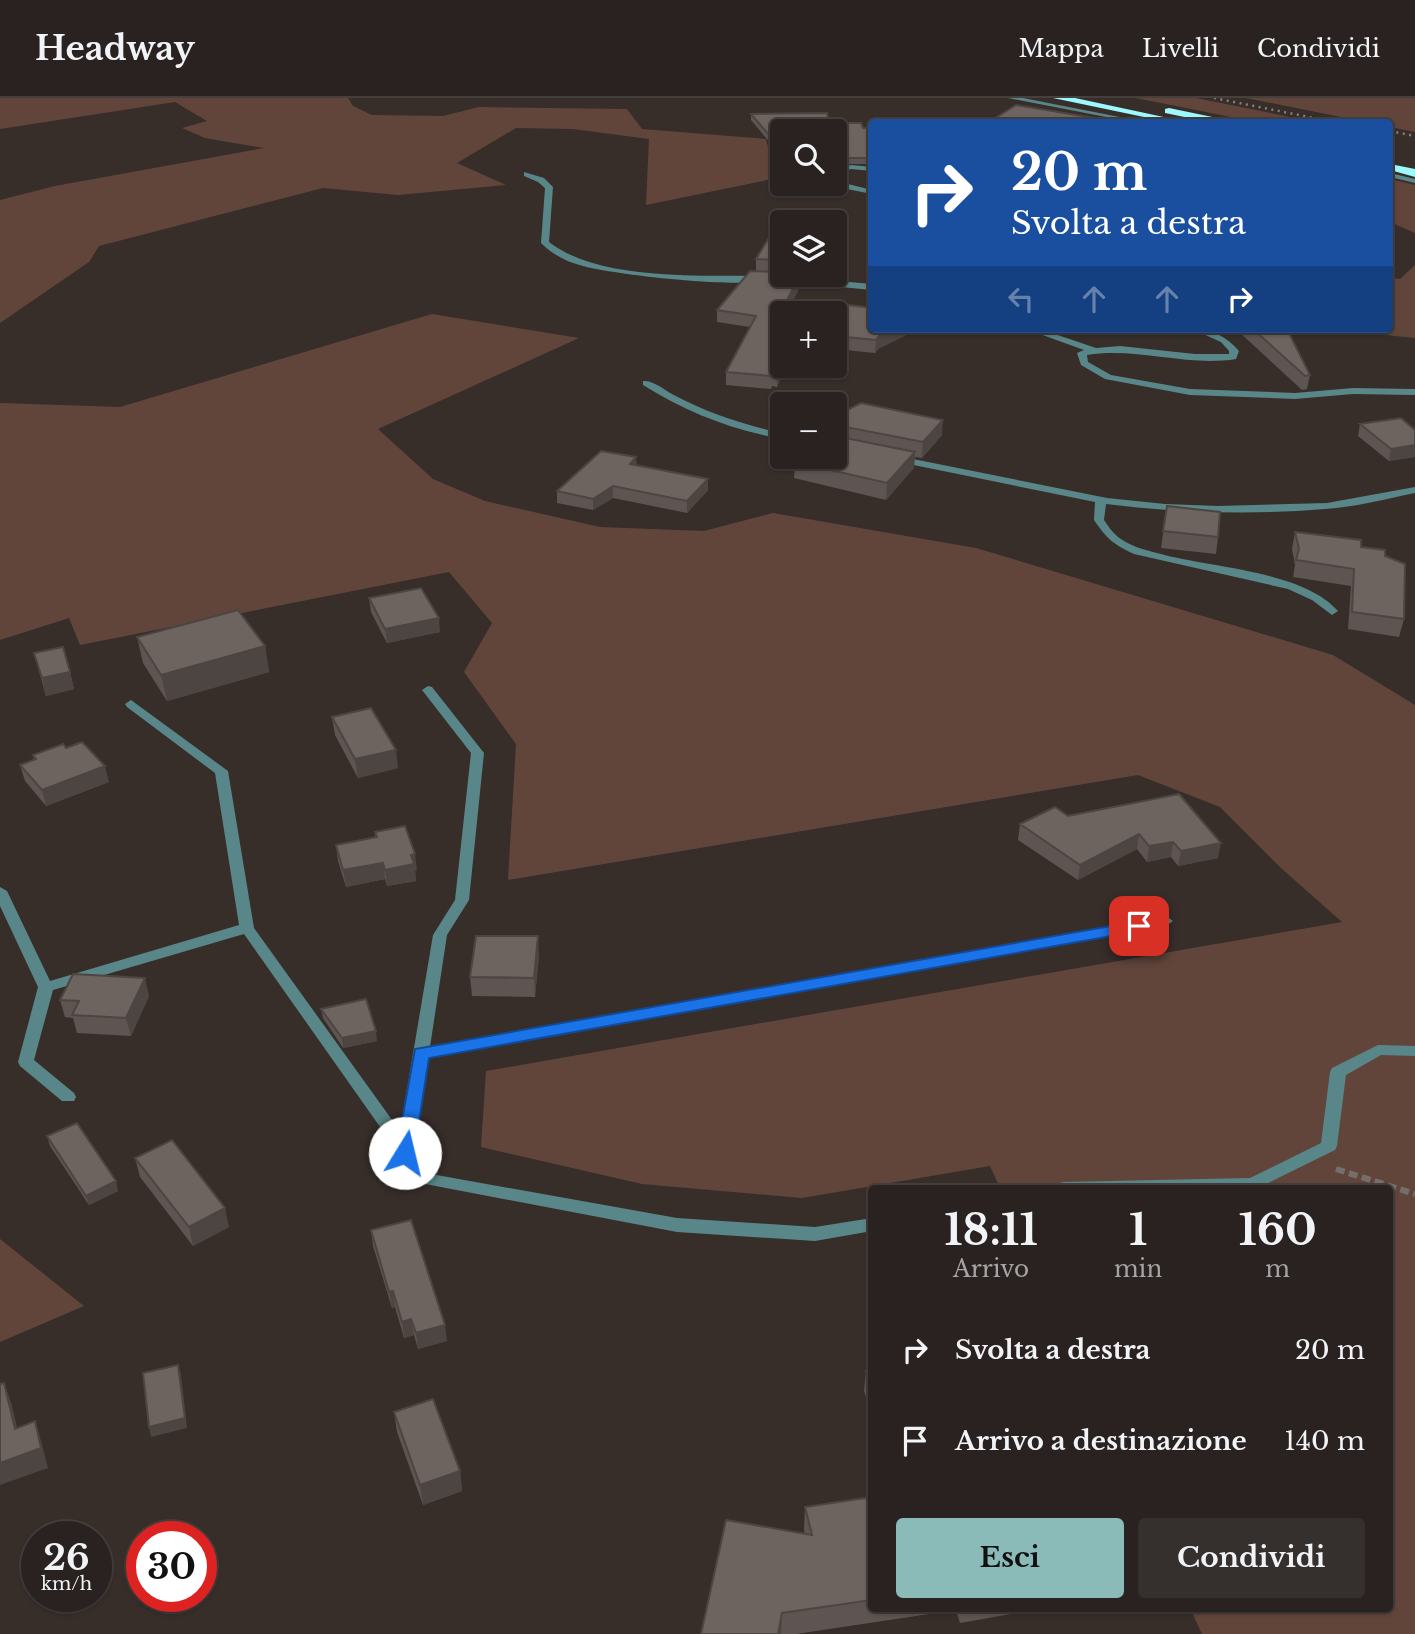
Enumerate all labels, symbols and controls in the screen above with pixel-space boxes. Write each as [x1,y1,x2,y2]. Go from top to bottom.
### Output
text: Headway [35,28,195,69]
text: Mappa [1019,34,1104,63]
text: Livelli [1142,34,1219,63]
text: Condividi [1257,34,1380,63]
map controls [770,119,847,469]
button: search [770,119,847,196]
text: 20 m [1011,142,1147,203]
icon: right [896,147,987,238]
text: Svolta a destra [1011,203,1246,243]
button: layers [770,210,847,287]
icon: left [1002,280,1040,318]
icon: ahead [1075,280,1113,318]
icon: ahead [1148,280,1186,318]
icon: right [1221,280,1259,318]
button: + [770,301,847,378]
button: − [770,392,847,469]
pin [1109,896,1169,956]
icon: arrive [1120,907,1158,945]
position arrow [368,1116,442,1190]
text: 18:11 [944,1204,1038,1256]
text: 1 [1129,1204,1147,1256]
text: 160 [1238,1204,1317,1256]
text: Arrivo [953,1255,1029,1283]
text: min [1114,1255,1162,1283]
text: m [1265,1255,1290,1283]
icon: right [896,1331,934,1369]
text: Svolta a destra [955,1334,1151,1366]
text: 20 m [1295,1334,1365,1366]
icon: arrive [896,1422,934,1460]
text: Arrivo a destinazione [955,1425,1247,1457]
text: 140 m [1284,1425,1365,1457]
button: Esci [896,1518,1124,1598]
button: Condividi [1138,1518,1365,1598]
speed limit sign: 30 [126,1521,217,1612]
text: 26 [43,1536,90,1579]
text: km/h [41,1573,92,1595]

